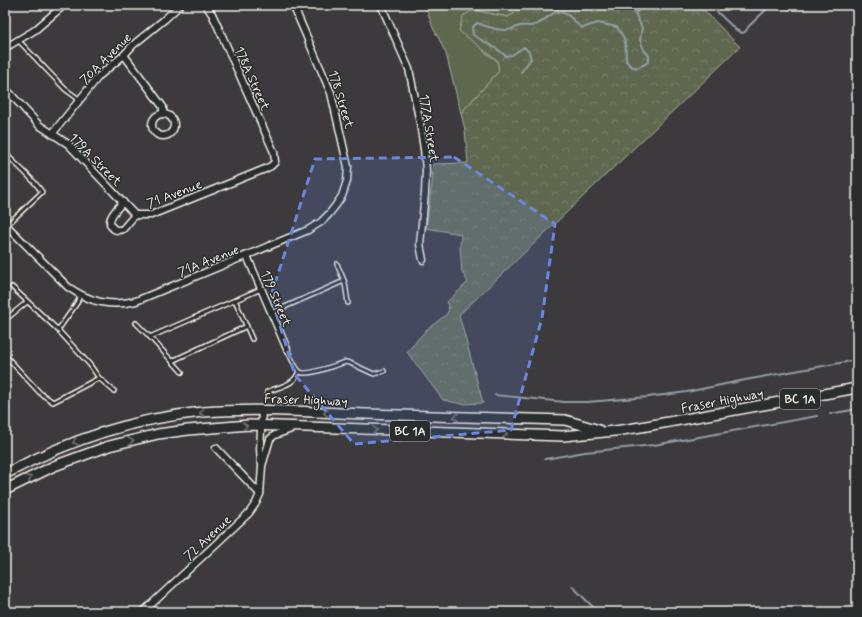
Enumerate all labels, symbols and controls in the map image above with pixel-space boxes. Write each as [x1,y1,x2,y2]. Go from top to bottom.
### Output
street label: 70A Avenue [77,29,136,89]
street label: 178A Street [230,44,273,114]
street label: 178 Street [324,68,358,131]
street label: 177A Street [415,93,442,164]
street label: 179A Street [65,130,125,191]
street label: 71 Avenue [145,176,205,213]
street label: 71A Avenue [175,241,242,281]
street label: 179 Street [256,268,295,330]
street label: Fraser Highway [680,385,765,419]
road number: BC 1A [780,389,820,409]
street label: Fraser Highway [264,391,348,411]
one-way arrow [199,408,205,417]
one-way arrow [323,408,329,417]
one-way arrow [453,413,459,421]
road number: BC 1A [390,421,430,441]
one-way arrow [242,422,248,430]
one-way arrow [372,426,378,434]
one-way arrow [502,429,508,438]
one-way arrow [127,437,134,446]
one-way arrow [72,438,79,446]
one-way arrow [25,475,33,483]
street label: 72 Avenue [181,512,235,564]

